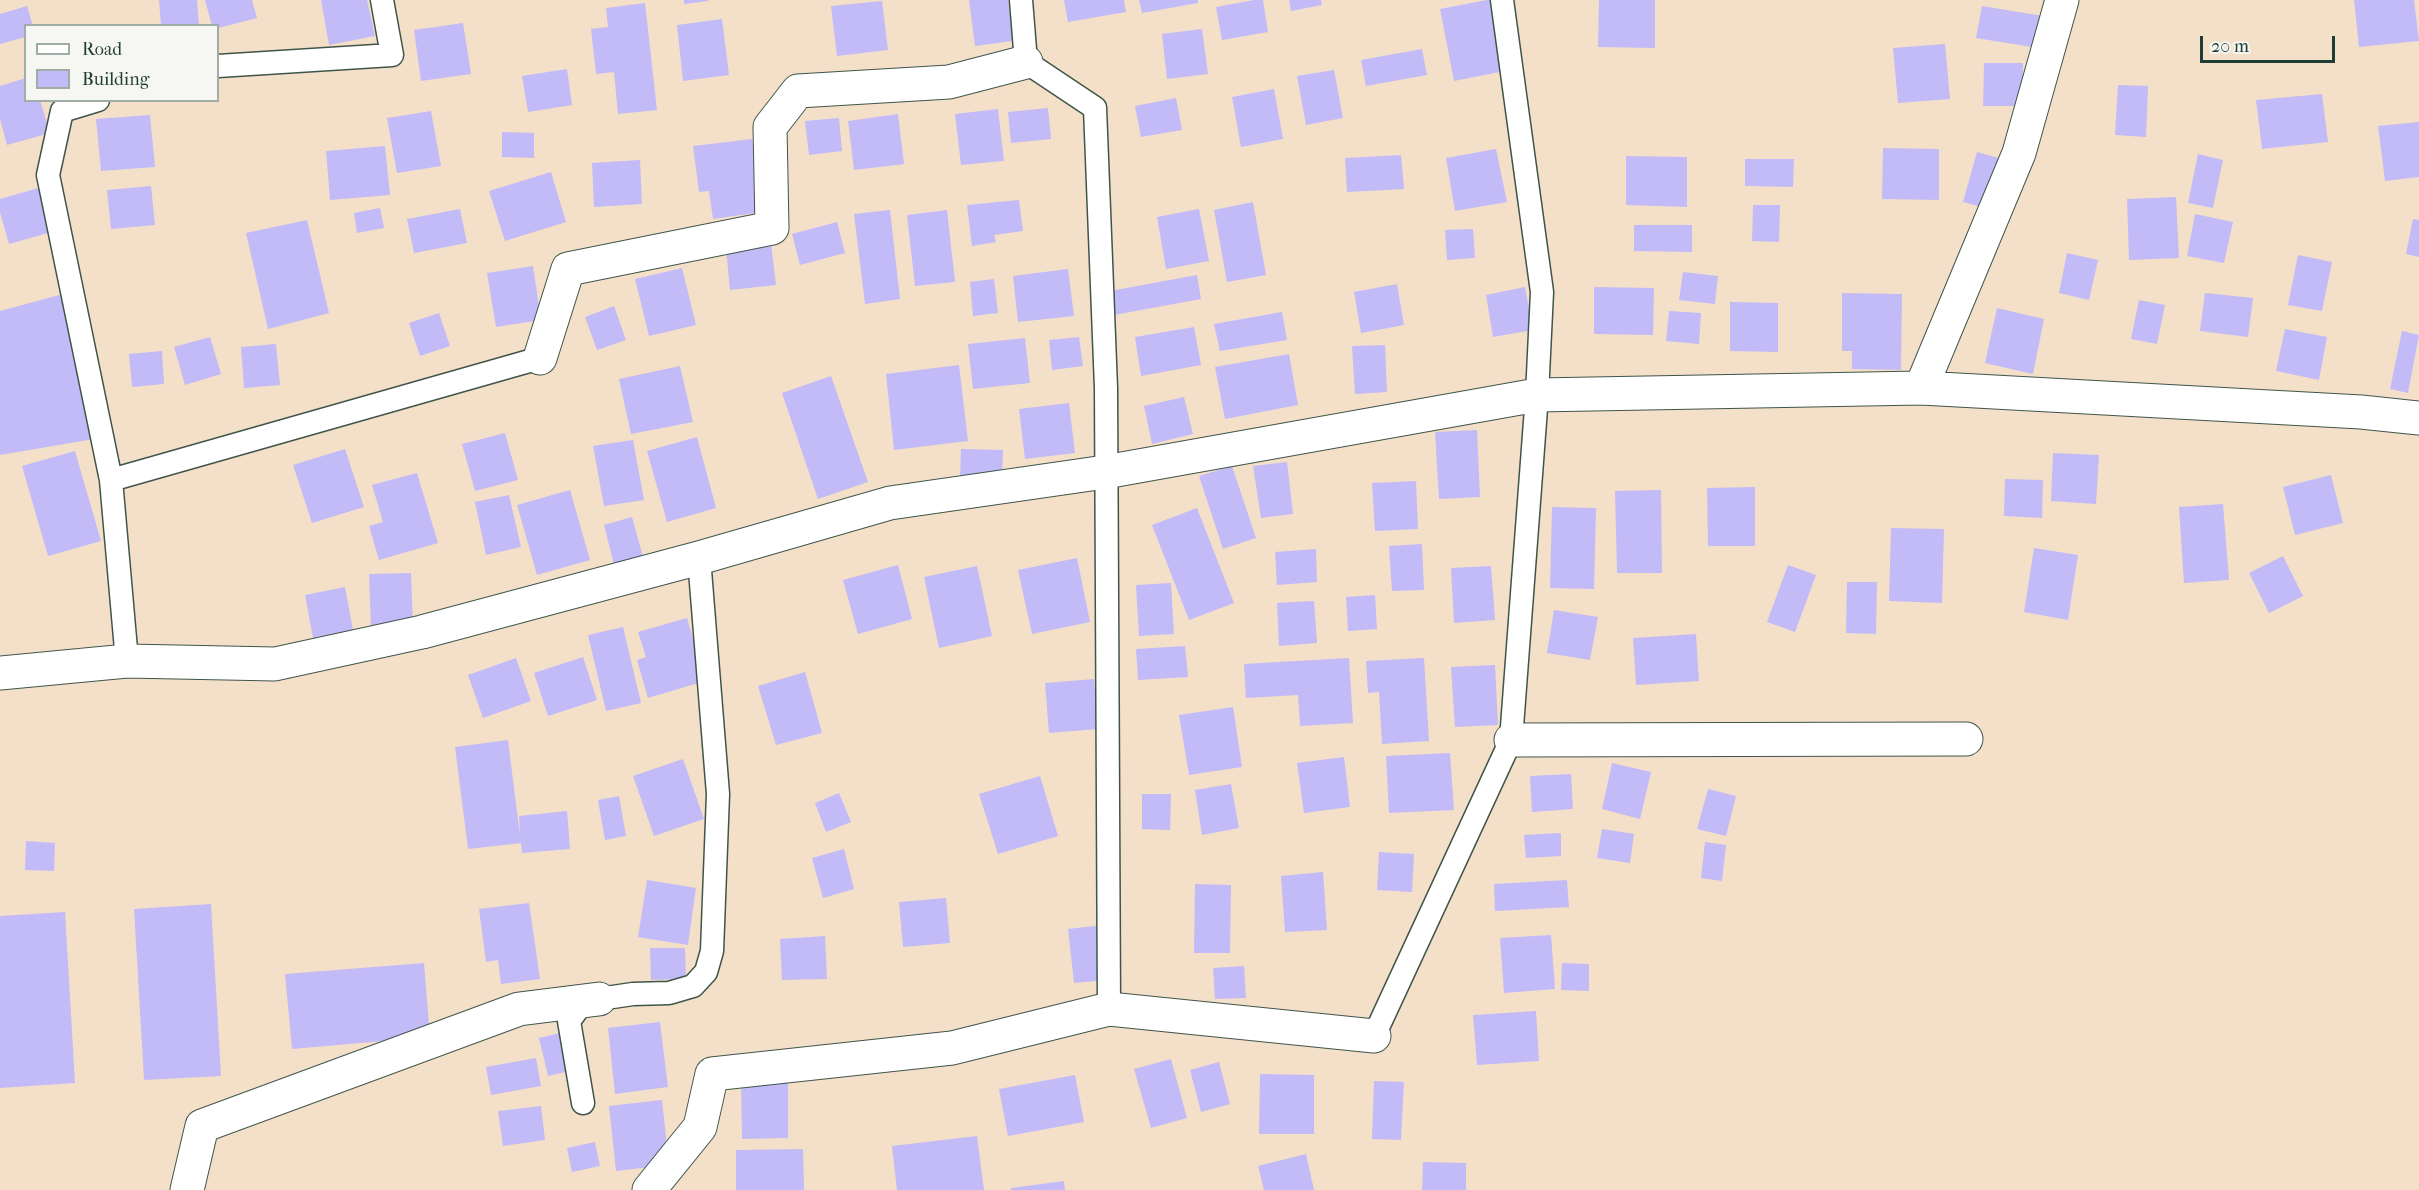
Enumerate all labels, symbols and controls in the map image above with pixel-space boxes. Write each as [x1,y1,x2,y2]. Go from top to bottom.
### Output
legend [24,24,219,102]
scale bar [2203,24,2338,62]
text: 20 m [2211,36,2249,57]
text: Road [82,39,122,60]
text: Building [82,69,149,90]

